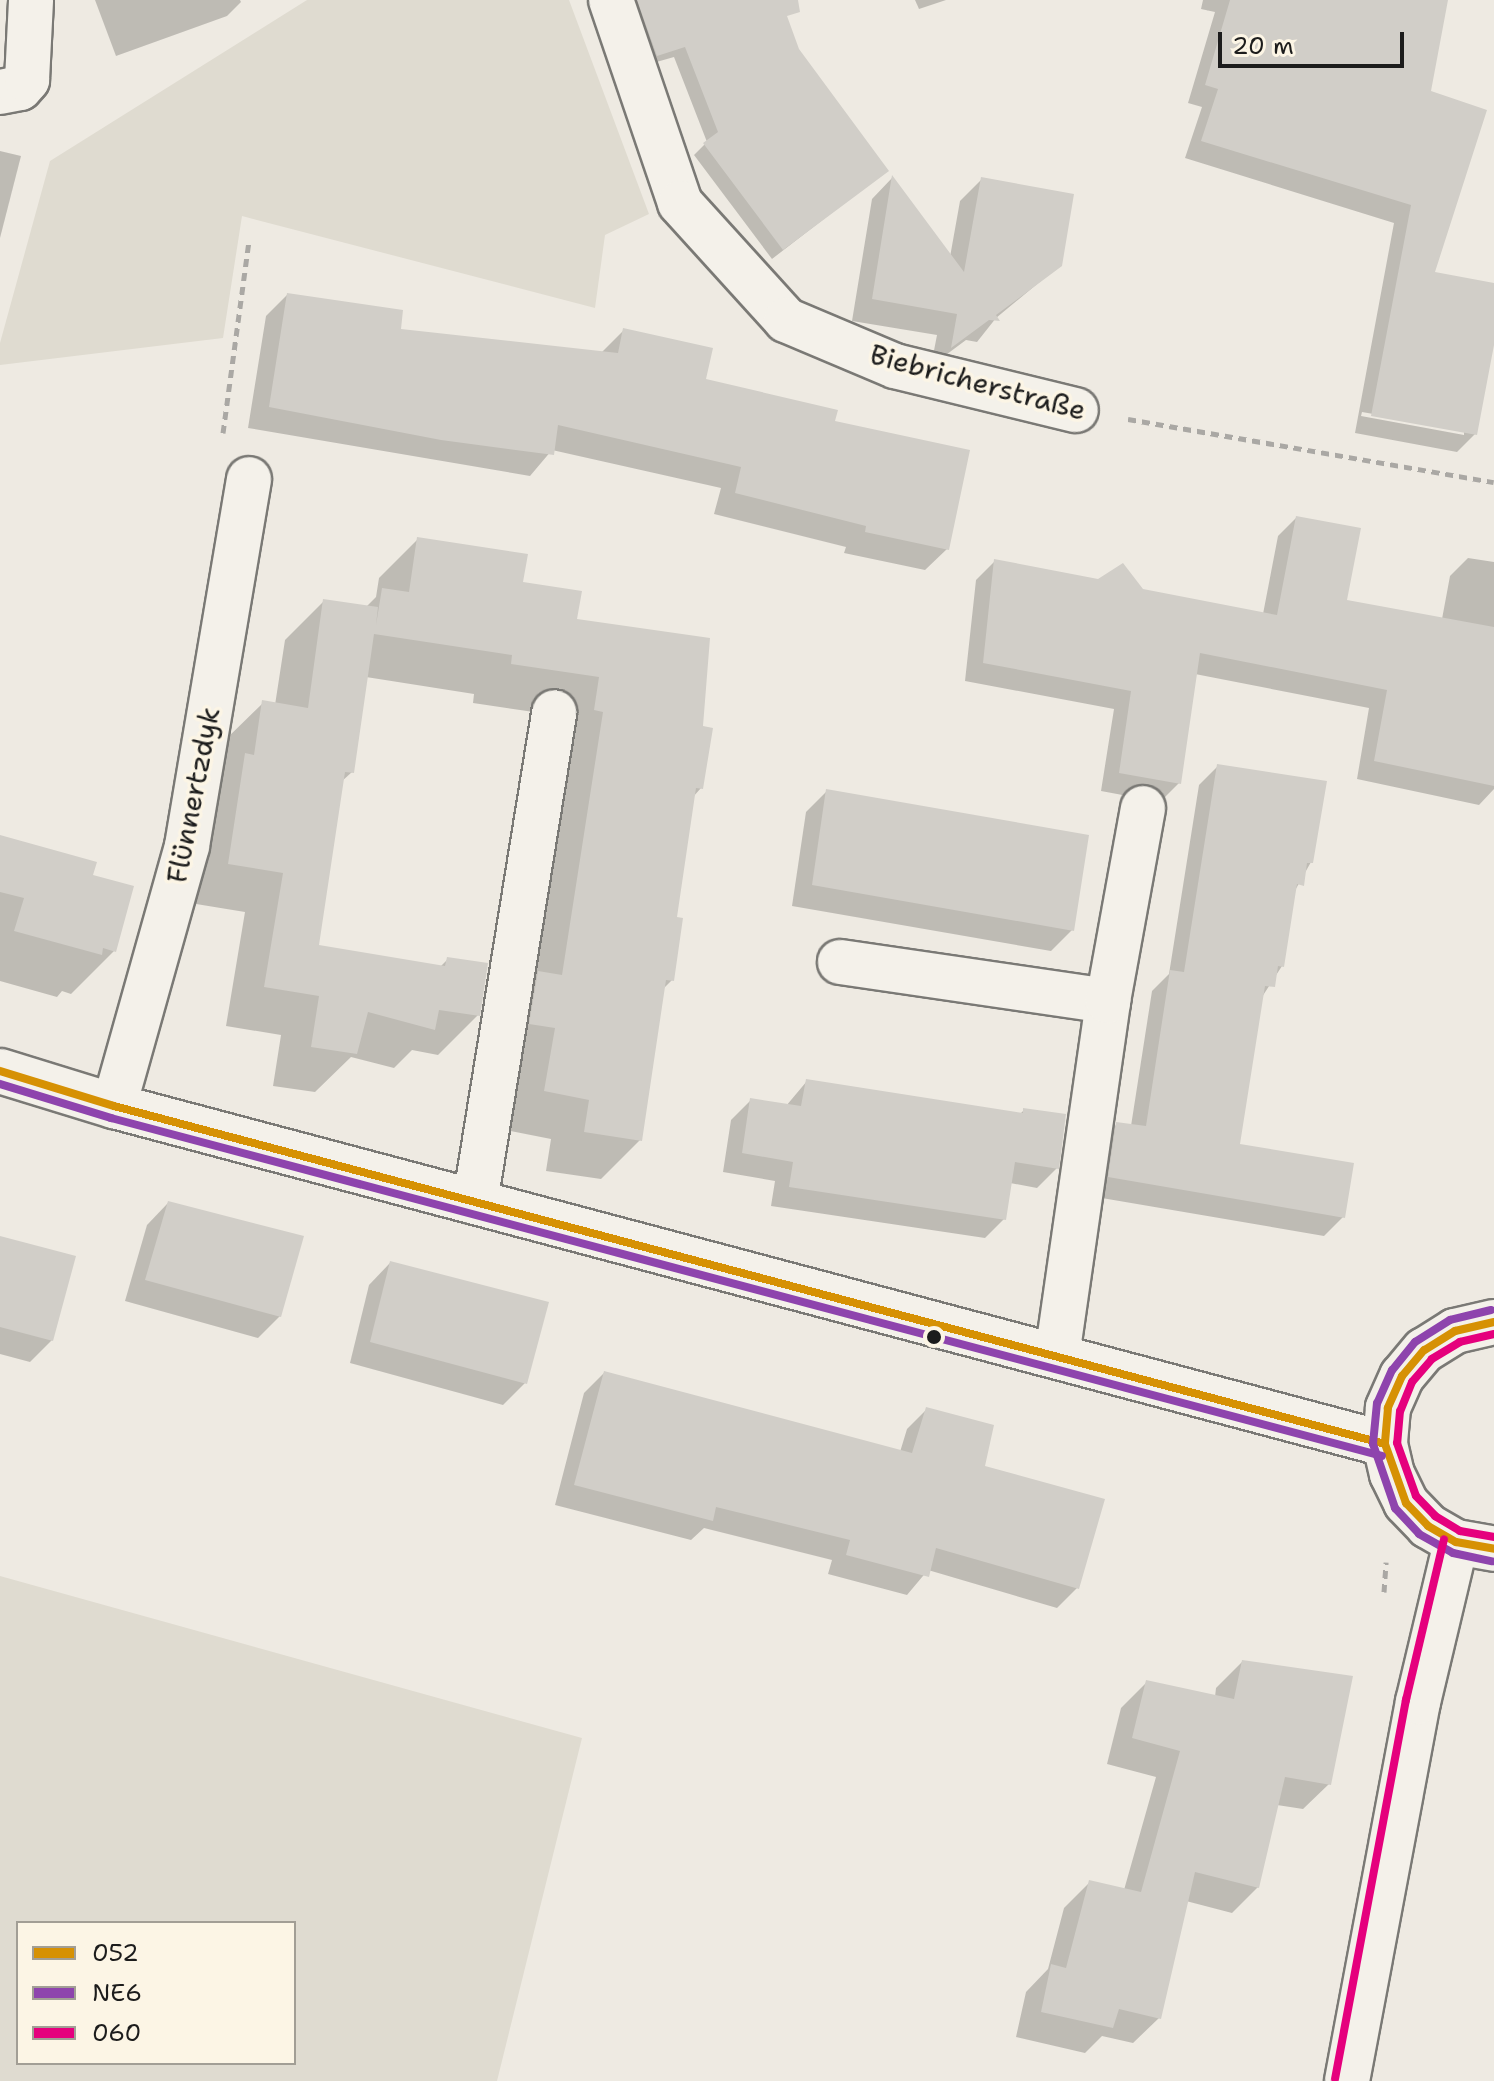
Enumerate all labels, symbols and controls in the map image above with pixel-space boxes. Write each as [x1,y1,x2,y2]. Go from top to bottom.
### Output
scale bar [1222,16,1408,66]
text: 20 m [1232,30,1294,62]
street label: Biebricherstraße [866,337,1090,427]
street label: Flünnertzdyk [159,704,227,886]
unlabelled marker [926,1329,942,1345]
legend [16,1921,296,2065]
text: 052 [92,1937,139,1969]
text: NE6 [92,1977,142,2009]
text: 060 [92,2017,141,2049]

